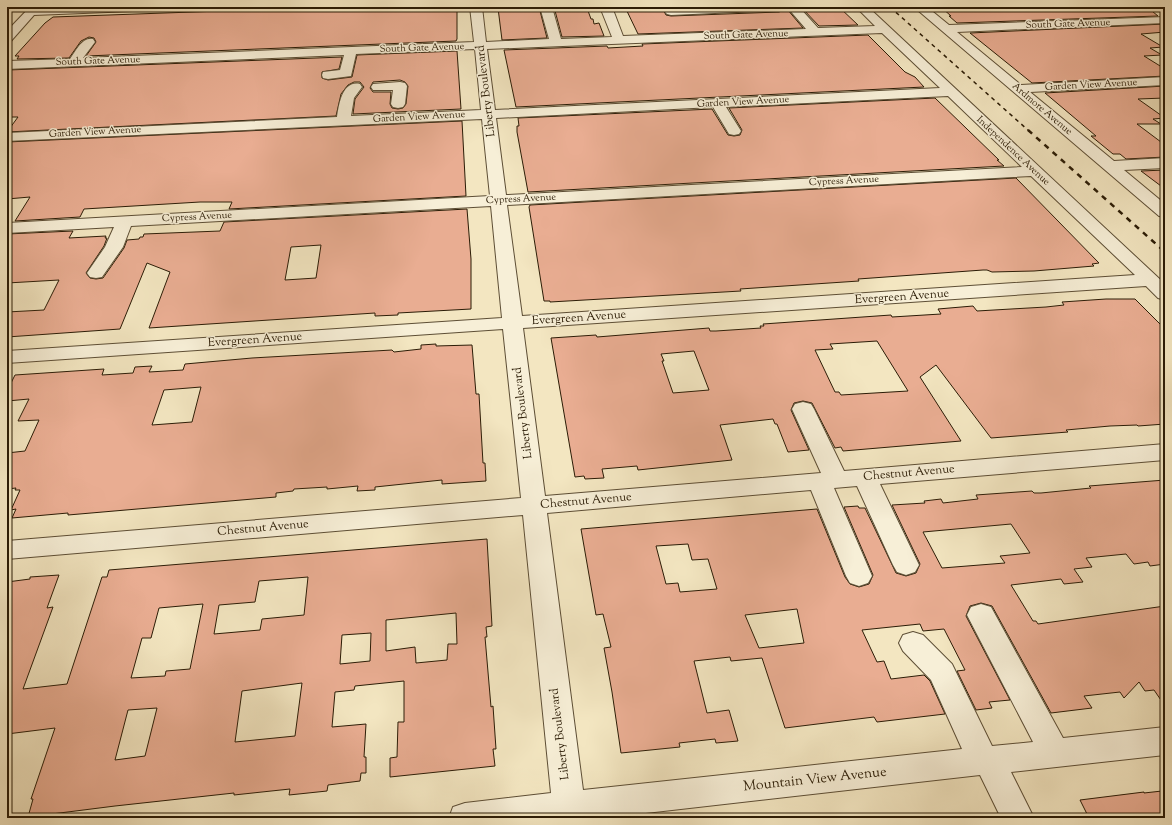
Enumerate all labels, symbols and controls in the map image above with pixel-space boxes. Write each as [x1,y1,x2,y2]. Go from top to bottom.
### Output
street label: South Gate Avenue [1025,15,1111,33]
street label: South Gate Avenue [703,26,789,44]
street label: South Gate Avenue [379,39,465,57]
street label: Liberty Boulevard [471,44,501,138]
street label: South Gate Avenue [55,52,141,70]
street label: Garden View Avenue [1044,75,1138,95]
street label: Ardmore Avenue [1008,79,1076,139]
street label: Garden View Avenue [696,92,790,112]
street label: Garden View Avenue [372,107,466,127]
street label: Independence Avenue [973,113,1053,189]
street label: Garden View Avenue [48,122,142,142]
street label: Cypress Avenue [809,172,880,190]
street label: Cypress Avenue [486,190,557,208]
street label: Cypress Avenue [162,208,233,226]
street label: Evergreen Avenue [854,285,950,309]
street label: Evergreen Avenue [531,306,627,330]
street label: Evergreen Avenue [207,328,303,352]
street label: Liberty Boulevard [508,366,538,460]
street label: Chestnut Avenue [863,460,956,486]
street label: Chestnut Avenue [540,488,633,514]
street label: Chestnut Avenue [217,515,310,541]
street label: Liberty Boulevard [545,687,575,781]
street label: Mountain View Avenue [742,763,888,797]

